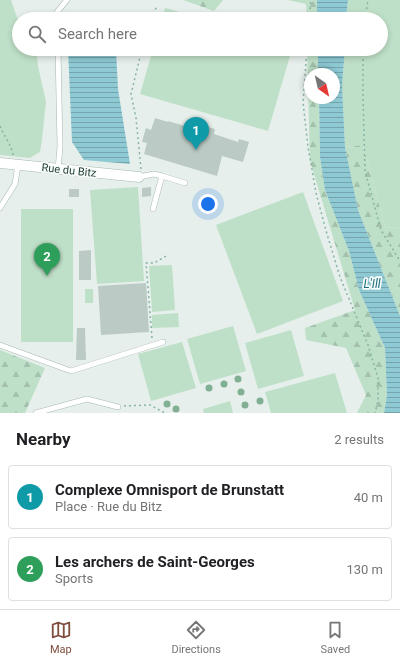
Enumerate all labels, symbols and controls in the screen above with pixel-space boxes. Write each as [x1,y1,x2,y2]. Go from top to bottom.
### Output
search box [12,12,388,56]
icon: search [26,23,48,45]
text: Search here [58,25,137,43]
north arrow [304,68,340,104]
pin: 1 [183,117,209,150]
street label: Rue du Bitz [41,161,98,180]
your location [198,194,218,214]
pin: 2 [34,243,60,276]
water label: L'Ill [363,277,381,291]
text: Nearby [16,429,71,449]
text: 2 results [334,432,384,447]
text: Complexe Omnisport de Brunstatt [55,481,284,499]
text: 1 [26,490,34,505]
text: 40 m [354,490,383,505]
text: Place · Rue du Bitz [55,499,162,514]
text: Les archers de Saint-Georges [55,553,255,571]
text: 2 [26,562,34,577]
text: 130 m [346,562,383,577]
text: Sports [55,571,93,586]
tab: Map [50,619,72,656]
tab: Directions [171,619,221,656]
tab: Saved [320,619,350,656]

